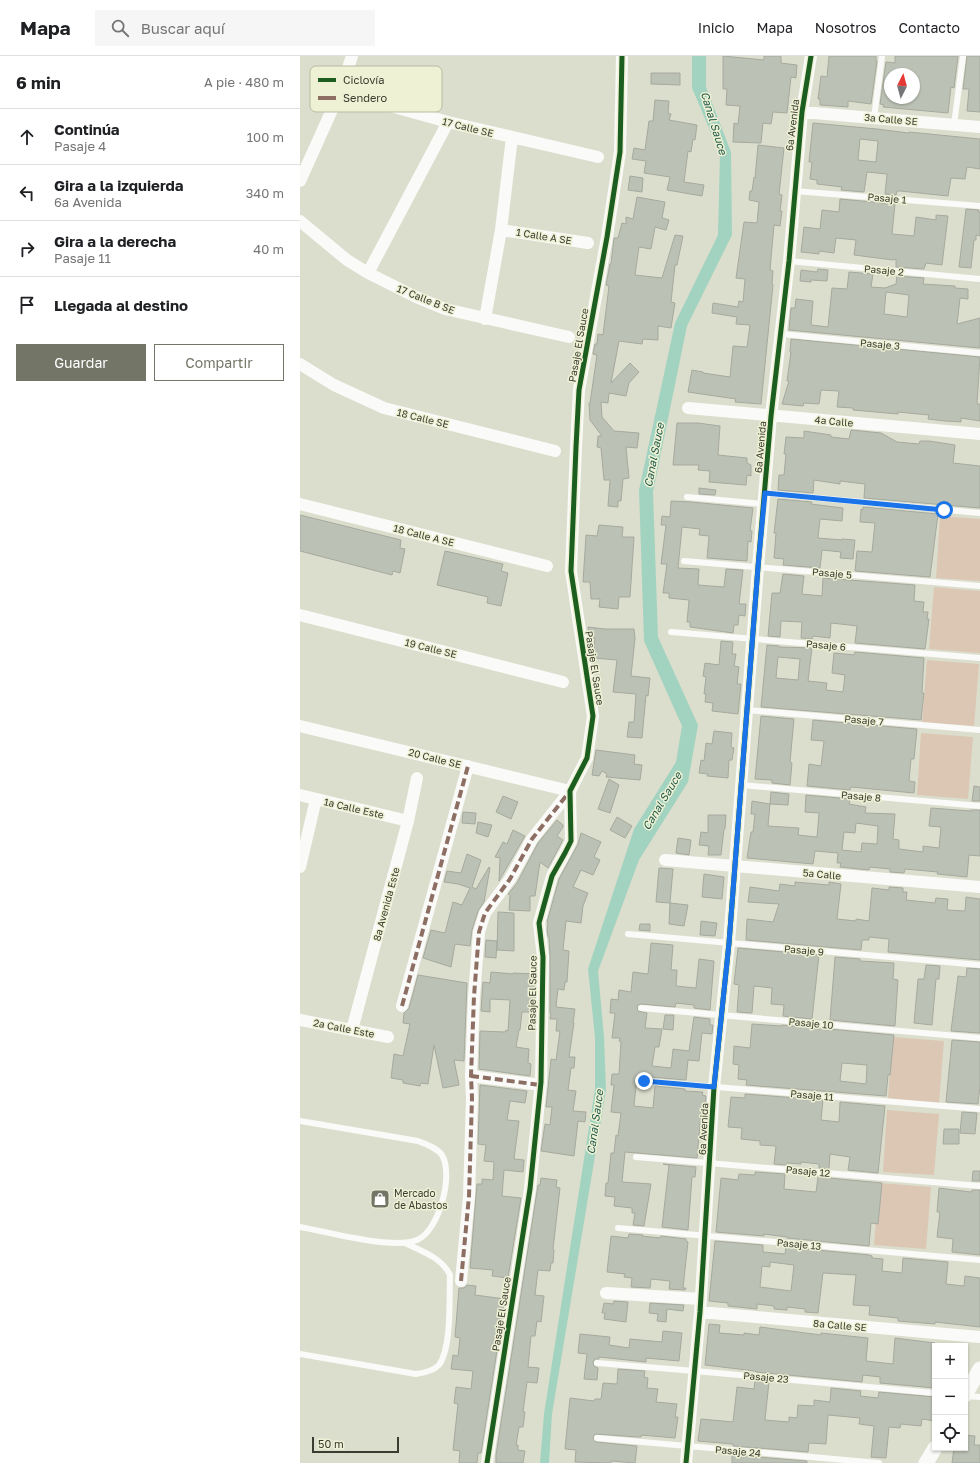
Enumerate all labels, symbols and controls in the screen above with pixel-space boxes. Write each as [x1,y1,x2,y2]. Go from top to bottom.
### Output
search box [95,10,375,46]
text: Mapa [20,16,71,39]
icon: search [109,17,131,39]
text: Buscar aquí [141,19,225,37]
text: Inicio [698,19,734,36]
text: Mapa [756,19,793,36]
text: Nosotros [815,19,876,36]
text: Contacto [898,19,960,36]
legend [310,66,442,112]
north arrow [884,68,920,104]
text: 6 min [16,72,61,93]
text: Ciclovía [343,73,385,86]
text: A pie · 480 m [204,74,284,90]
water label: Canal Sauce [699,90,731,157]
text: Sendero [343,91,388,104]
street label: 6a Avenida [783,98,801,152]
street label: 3a Calle SE [864,111,918,127]
street label: 17 Calle SE [441,115,495,139]
text: Continúa [54,120,120,138]
icon: ahead [16,126,38,148]
text: 100 m [247,129,284,145]
text: Pasaje 4 [54,138,106,154]
text: Gira a la izquierda [54,176,184,194]
icon: left [16,182,38,204]
text: 340 m [246,185,284,201]
street label: Pasaje 1 [867,190,907,206]
text: 6a Avenida [54,194,122,210]
street label: 1 Calle A SE [515,226,573,246]
text: Gira a la derecha [54,232,176,250]
icon: right [16,238,38,260]
text: 40 m [253,241,284,257]
text: Pasaje 11 [54,250,111,266]
street label: Pasaje 2 [864,262,905,278]
street label: 17 Calle B SE [395,282,457,316]
icon: arrive [16,294,38,316]
text: Llegada al destino [54,296,188,314]
street label: Pasaje El Sauce [566,307,590,383]
street label: Pasaje 3 [860,336,901,352]
button: Guardar [16,344,146,381]
button: Compartir [154,344,284,381]
street label: 18 Calle SE [396,406,450,430]
street label: 4a Calle [814,413,854,429]
water label: Canal Sauce [641,420,666,488]
street label: 6a Avenida [752,421,768,473]
route start [935,501,953,519]
street label: 18 Calle A SE [392,522,456,548]
street label: Pasaje 5 [812,565,853,581]
street label: Pasaje El Sauce [583,630,607,706]
street label: 19 Calle SE [404,636,458,660]
street label: Pasaje 6 [806,637,846,653]
street label: Pasaje 7 [844,712,884,728]
street label: 20 Calle SE [407,746,463,770]
water label: Canal Sauce [639,768,685,832]
street label: Pasaje 8 [840,788,882,804]
street label: 1a Calle Este [323,795,385,821]
street label: 8a Avenida Este [370,866,402,942]
street label: 5a Calle [802,866,842,882]
street label: Pasaje 9 [784,942,824,958]
street label: Pasaje El Sauce [525,955,539,1031]
street label: Pasaje 10 [788,1015,834,1031]
street label: 2a Calle Este [312,1016,376,1040]
route end [635,1072,653,1090]
water label: Canal Sauce [584,1087,606,1155]
street label: Pasaje 11 [790,1087,834,1103]
street label: 6a Avenida [696,1103,710,1155]
street label: Pasaje 12 [785,1163,831,1179]
place label: Mercado de Abastos [394,1187,448,1211]
shop icon: Mercado de Abastos [369,1188,391,1210]
street label: Pasaje 13 [776,1236,822,1252]
street label: Pasaje El Sauce [489,1276,513,1352]
street label: 8a Calle SE [813,1317,867,1333]
map controls [932,1343,968,1451]
button: + [932,1343,968,1379]
street label: Pasaje 23 [743,1369,789,1385]
button: − [932,1379,968,1415]
button: locate [932,1415,968,1451]
scale bar [312,1435,399,1454]
text: 50 m [318,1437,344,1450]
street label: Pasaje 24 [715,1443,761,1459]

